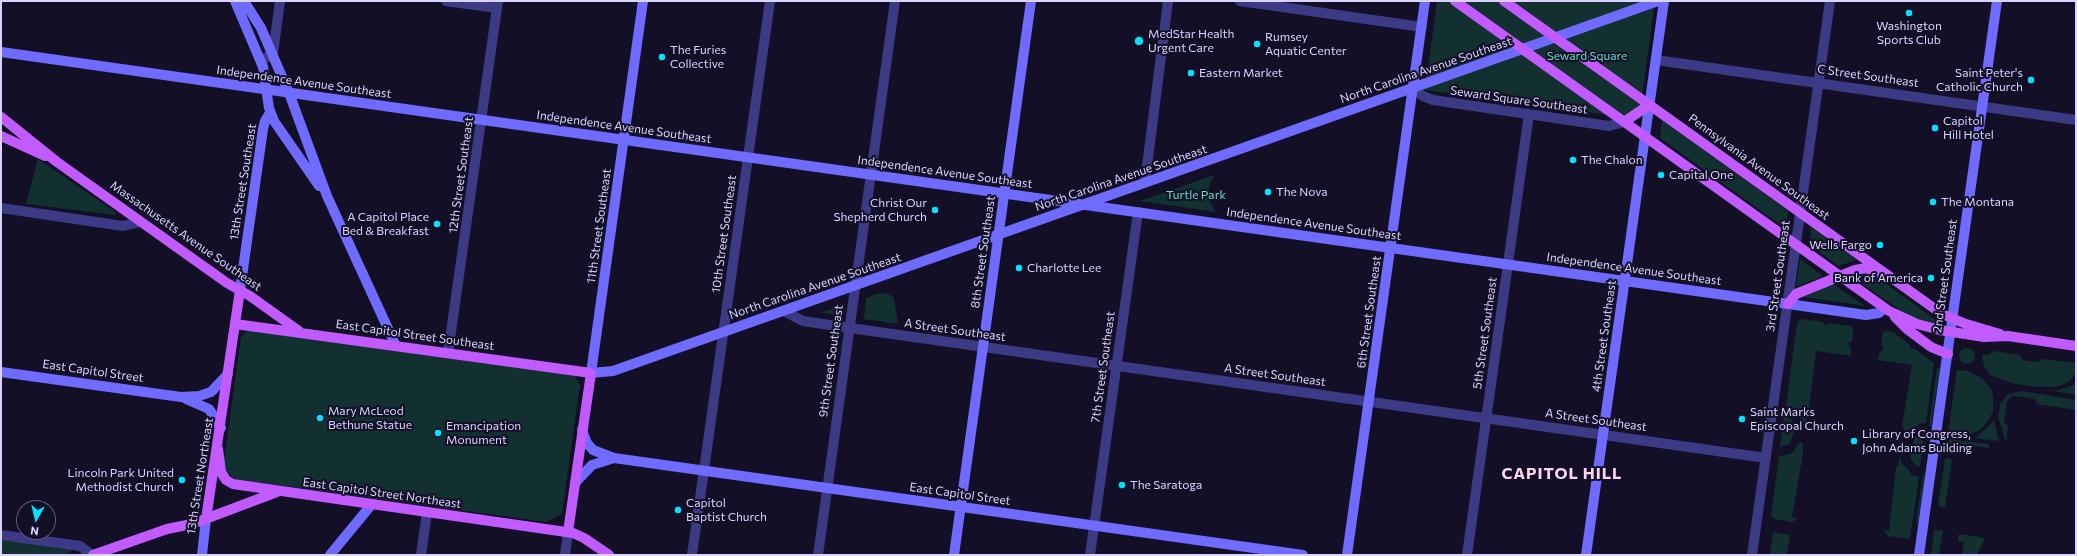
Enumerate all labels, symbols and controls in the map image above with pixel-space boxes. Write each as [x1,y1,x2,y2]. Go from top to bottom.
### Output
marker: Washington Sports Club [1904,8,1914,18]
place label: Washington Sports Club [1876,19,1942,47]
place label: MedStar Health Urgent Care [1148,27,1234,55]
place label: Rumsey Aquatic Center [1265,30,1347,58]
street label: North Carolina Avenue Southeast [1338,34,1514,106]
marker: MedStar Health Urgent Care [1133,35,1145,47]
marker: Rumsey Aquatic Center [1252,39,1262,49]
place label: The Furies Collective [670,43,726,71]
park label: Seward Square [1547,49,1627,63]
marker: The Furies Collective [657,52,667,62]
street label: C Street Southeast [1816,62,1920,90]
street label: Independence Avenue Southeast [216,63,392,101]
place label: Eastern Market [1199,66,1283,80]
place label: Saint Peter's Catholic Church [1936,66,2023,94]
marker: Eastern Market [1186,68,1196,78]
marker: Saint Peter's Catholic Church [2026,75,2036,85]
street label: Seward Square Southeast [1449,83,1589,117]
street label: Independence Avenue Southeast [536,108,712,146]
street label: Pennsylvania Avenue Southeast [1686,111,1832,223]
place label: Capitol Hill Hotel [1943,114,1994,142]
street label: 12th Street Southeast [446,116,476,234]
street label: 13th Street Southeast [227,123,259,241]
marker: Capitol Hill Hotel [1930,123,1940,133]
street label: North Carolina Avenue Southeast [1033,142,1209,214]
street label: Independence Avenue Southeast [857,153,1033,191]
place label: The Chalon [1581,153,1643,167]
marker: The Chalon [1568,155,1578,165]
street label: 11th Street Southeast [584,167,614,285]
place label: Capital One [1669,168,1733,182]
marker: Capital One [1656,170,1666,180]
street label: 10th Street Southeast [709,174,739,294]
street label: Massachusetts Avenue Southeast [107,178,265,294]
place label: The Nova [1276,185,1328,199]
marker: The Nova [1263,187,1273,197]
park label: Turtle Park [1166,188,1226,202]
street label: 8th Street Southeast [968,195,998,309]
place label: The Montana [1941,195,2014,209]
place label: Christ Our Shepherd Church [833,196,927,224]
marker: The Montana [1928,197,1938,207]
marker: Christ Our Shepherd Church [930,205,940,215]
street label: Independence Avenue Southeast [1226,205,1402,243]
place label: A Capitol Place Bed & Breakfast [342,210,429,238]
street label: 2nd Street Southeast [1930,218,1960,334]
marker: A Capitol Place Bed & Breakfast [432,219,442,229]
street label: 3rd Street Southeast [1763,219,1793,333]
place label: Wells Fargo [1809,238,1872,252]
marker: Wells Fargo [1875,240,1885,250]
street label: North Carolina Avenue Southeast [727,250,903,322]
street label: Independence Avenue Southeast [1546,250,1722,288]
street label: 6th Street Southeast [1354,255,1384,369]
place label: Charlotte Lee [1027,261,1101,275]
marker: Charlotte Lee [1014,263,1024,273]
place label: Bank of America [1834,271,1923,285]
marker: Bank of America [1926,273,1936,283]
street label: 5th Street Southeast [1470,276,1500,390]
street label: 4th Street Southeast [1589,279,1619,393]
street label: 9th Street Southeast [816,304,846,418]
street label: 7th Street Southeast [1088,310,1118,424]
street label: A Street Southeast [903,316,1007,344]
street label: East Capitol Street Southeast [335,317,495,353]
street label: East Capitol Street [42,357,144,385]
street label: A Street Southeast [1223,361,1327,389]
place label: Mary McLeod Bethune Statue [328,404,412,432]
place label: Saint Marks Episcopal Church [1750,405,1844,433]
street label: A Street Southeast [1544,406,1648,434]
marker: Mary McLeod Bethune Statue [315,413,325,423]
marker: Saint Marks Episcopal Church [1737,414,1747,424]
street label: 13th Street Northeast [184,417,216,535]
place label: Emancipation Monument [446,419,521,447]
place label: Library of Congress, John Adams Building [1862,427,1972,455]
marker: Emancipation Monument [433,428,443,438]
marker: Library of Congress, John Adams Building [1849,436,1859,446]
district label: CAPITOL HILL [1502,464,1622,484]
place label: Lincoln Park United Methodist Church [68,466,174,494]
marker: Lincoln Park United Methodist Church [177,475,187,485]
street label: East Capitol Street Northeast [302,475,462,511]
place label: The Saratoga [1130,478,1202,492]
street label: East Capitol Street [909,480,1011,508]
marker: The Saratoga [1117,480,1127,490]
place label: Capitol Baptist Church [686,496,767,524]
north arrow [16,500,56,540]
marker: Capitol Baptist Church [673,505,683,515]
text: N [29,524,39,538]

